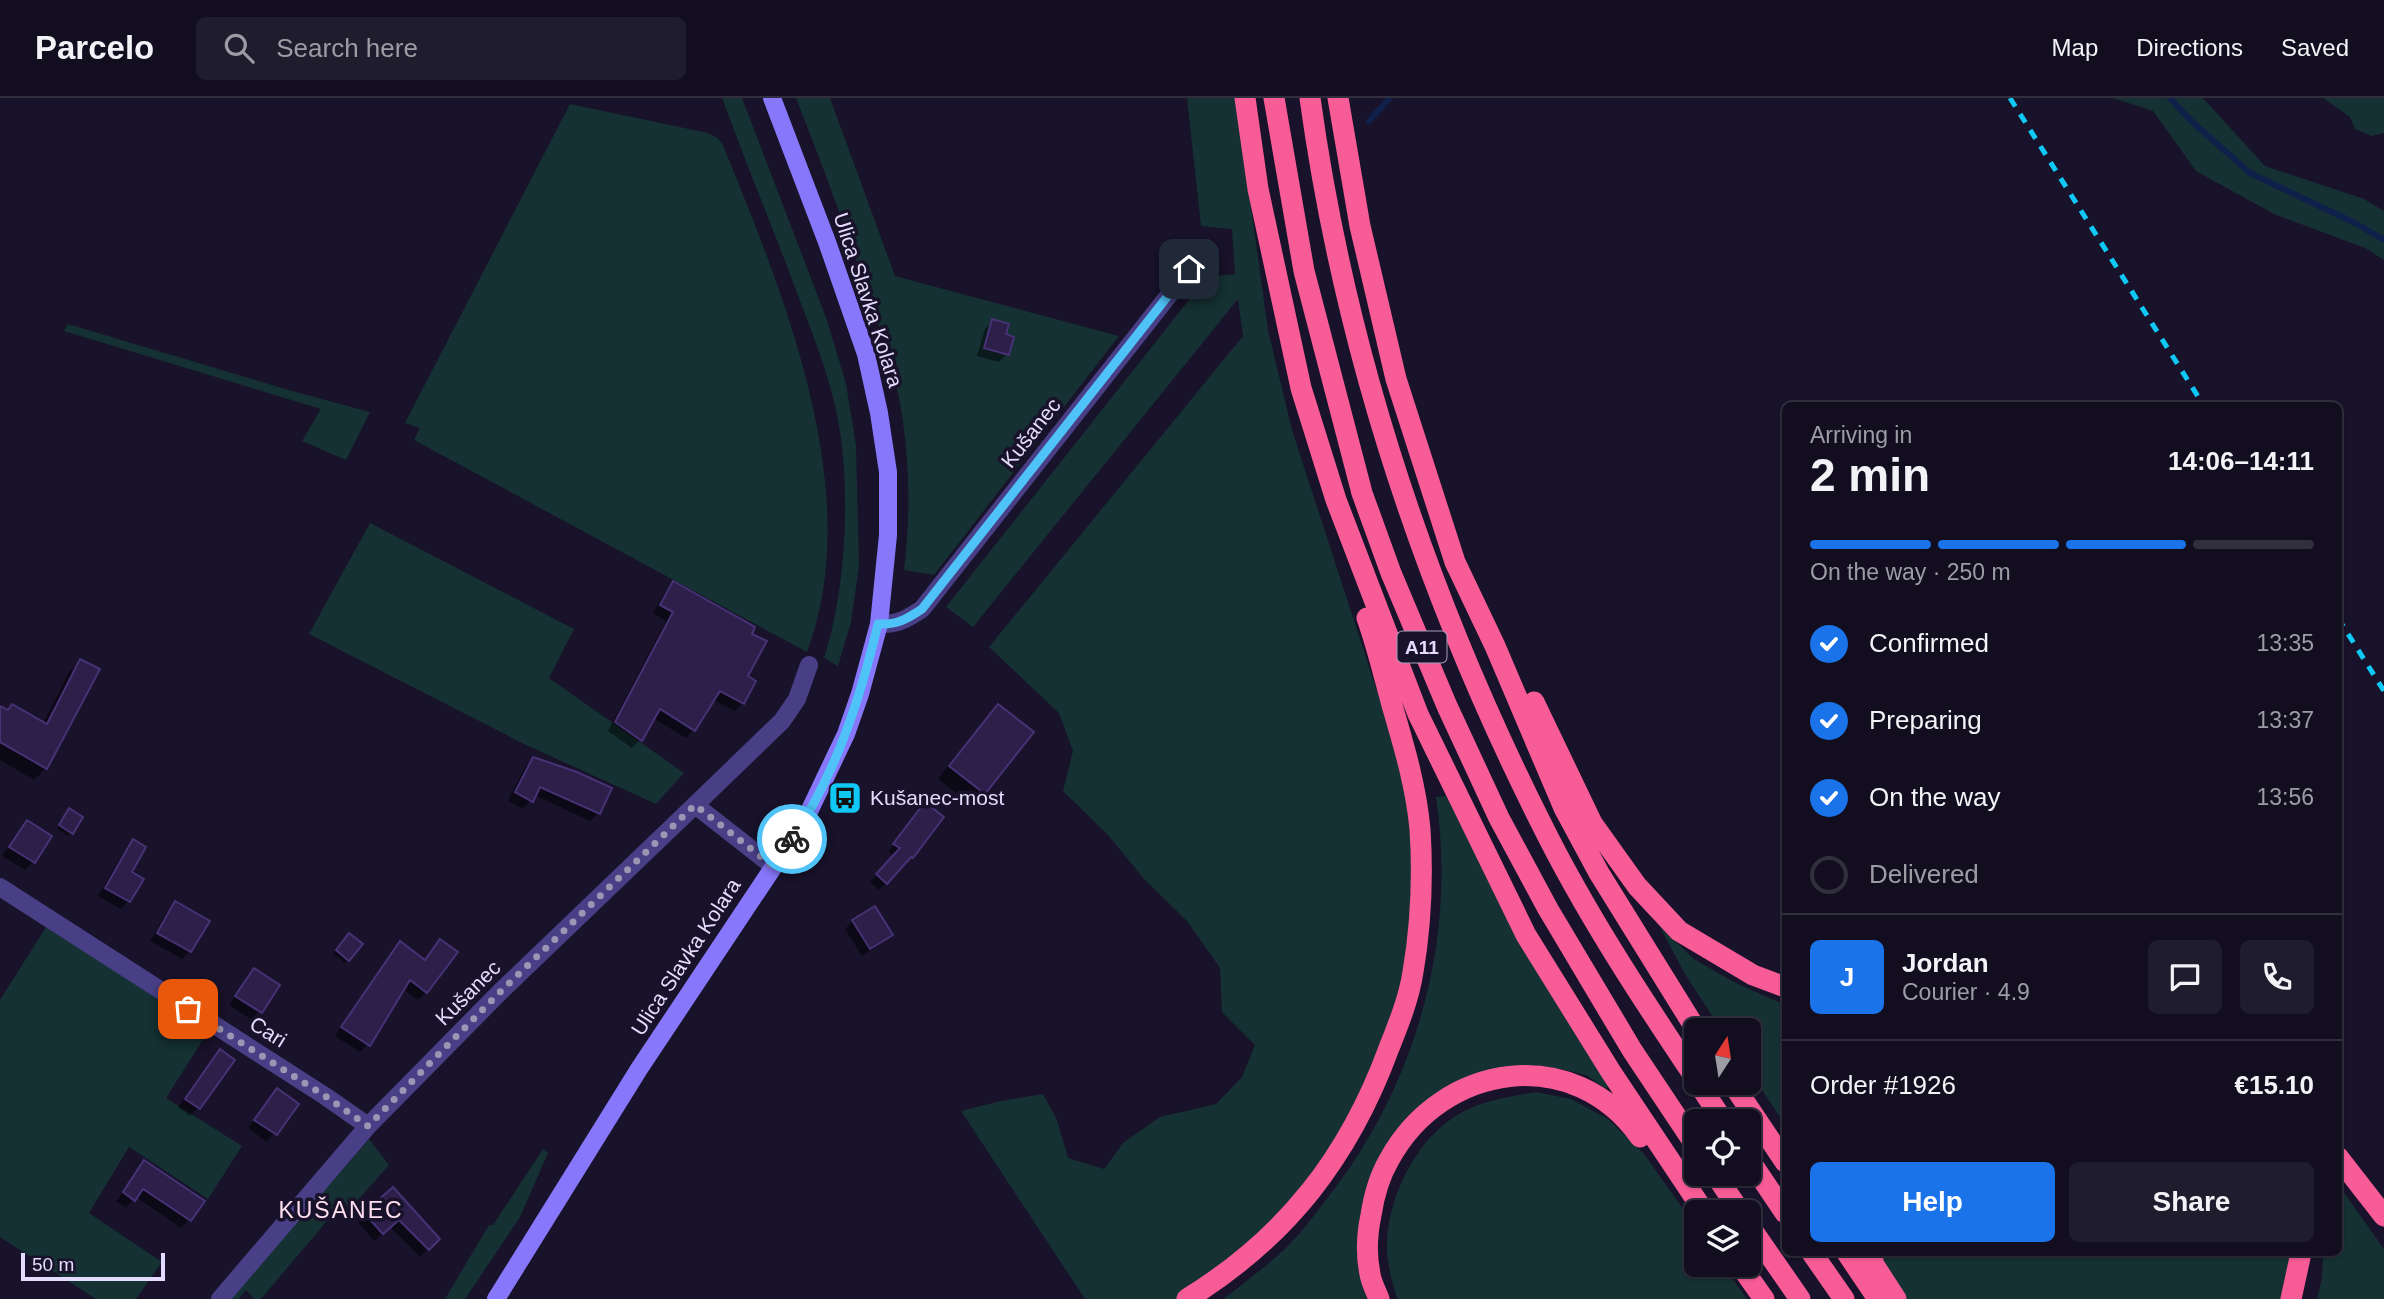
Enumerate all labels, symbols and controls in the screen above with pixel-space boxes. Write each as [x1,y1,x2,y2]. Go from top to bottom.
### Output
search box [196,17,686,80]
text: Parcelo [35,29,154,66]
icon: search [220,29,258,67]
text: Search here [276,33,418,63]
text: Map [2052,34,2098,61]
text: Directions [2136,34,2243,61]
text: Saved [2281,34,2349,61]
street label: Ulica Slavka Kolara [829,210,908,390]
pin [1159,239,1219,299]
icon: home [1170,250,1208,288]
street label: Kušanec [996,393,1065,472]
text: Arriving in [1810,422,1912,448]
text: 14:06–14:11 [2168,446,2314,476]
text: 2 min [1810,449,1930,501]
text: On the way · 250 m [1810,559,2011,585]
icon: check [1810,625,1848,663]
text: Confirmed [1869,628,1989,658]
text: 13:35 [2256,630,2314,656]
road number: A11 [1398,632,1446,662]
icon: check [1810,702,1848,740]
text: Preparing [1869,705,1982,735]
text: 13:37 [2256,707,2314,733]
bus stop icon: Kušanec-most [826,779,864,817]
icon: check [1810,779,1848,817]
text: On the way [1869,782,2001,812]
text: 13:56 [2256,784,2314,810]
place label: Kušanec-most [870,786,1004,809]
courier [757,804,827,874]
icon: bike [773,820,811,858]
text: Delivered [1869,859,1979,889]
street label: Ulica Slavka Kolara [626,874,745,1039]
button: chat [2148,940,2222,1014]
button: phone [2240,940,2314,1014]
text: Jordan [1902,948,1989,978]
street label: Kušanec [431,956,505,1030]
text: J [1840,962,1854,992]
pin [158,979,218,1039]
text: Courier · 4.9 [1902,979,2030,1005]
icon: bag [169,990,207,1028]
street label: Cari [246,1012,291,1052]
north arrow [1684,1018,1760,1096]
map controls [1684,1018,1761,1277]
text: Order #1926 [1810,1070,1956,1100]
text: €15.10 [2234,1070,2314,1100]
button: locate [1684,1109,1761,1186]
button: Help [1810,1162,2055,1242]
button: Share [2069,1162,2314,1242]
district label: KUŠANEC [278,1196,404,1223]
button: layers [1684,1200,1761,1277]
scale bar [21,1250,164,1282]
text: 50 m [32,1254,74,1275]

